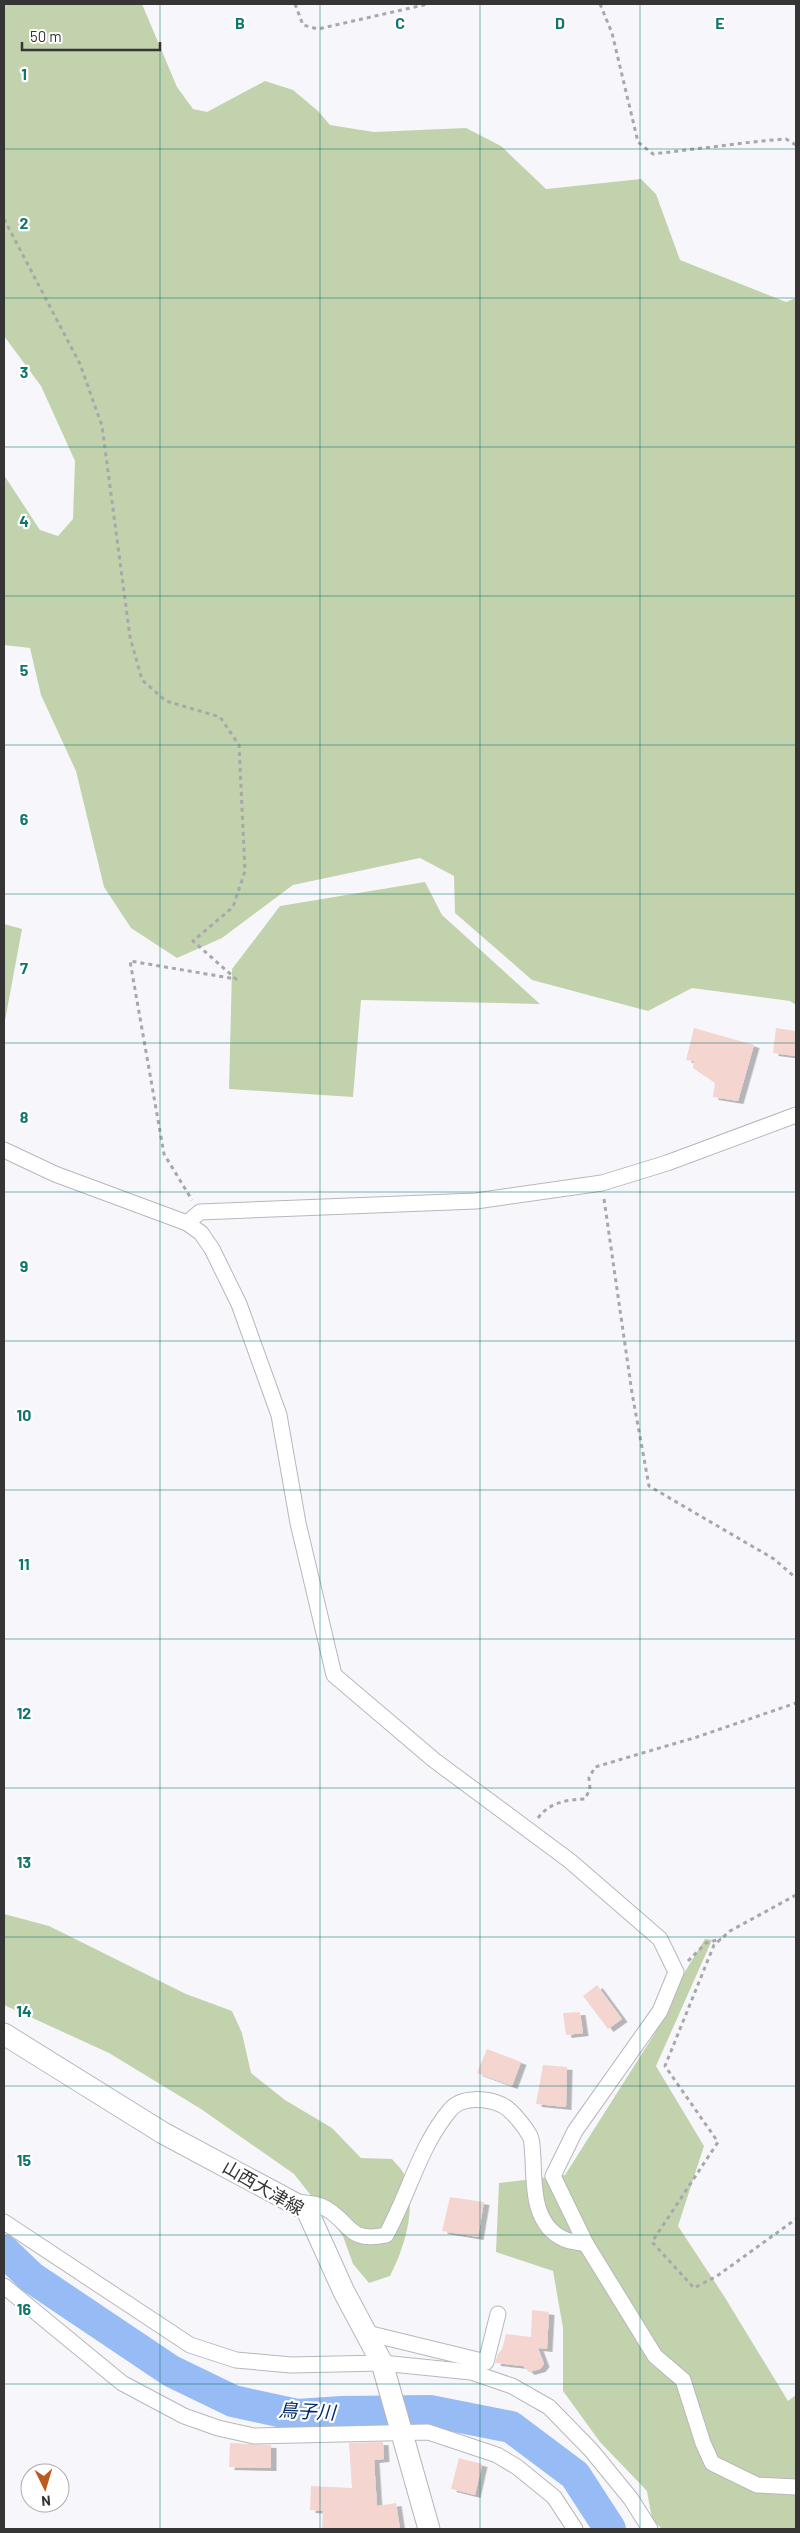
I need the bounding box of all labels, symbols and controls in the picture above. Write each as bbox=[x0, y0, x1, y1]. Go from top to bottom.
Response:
text: B bbox=[235, 13, 245, 32]
text: C bbox=[395, 13, 405, 32]
text: D bbox=[555, 13, 565, 32]
text: E bbox=[715, 13, 725, 32]
scale bar bbox=[22, 20, 160, 52]
text: 50 m bbox=[30, 27, 62, 45]
text: 1 bbox=[21, 64, 27, 83]
text: 2 bbox=[20, 213, 29, 232]
text: 3 bbox=[20, 362, 28, 381]
text: 4 bbox=[19, 511, 29, 530]
text: 5 bbox=[20, 660, 29, 679]
text: 6 bbox=[20, 809, 29, 828]
text: 7 bbox=[20, 958, 28, 977]
text: 8 bbox=[20, 1107, 29, 1126]
text: 9 bbox=[20, 1256, 28, 1275]
text: 10 bbox=[17, 1405, 31, 1424]
text: 11 bbox=[18, 1554, 30, 1573]
text: 12 bbox=[17, 1703, 31, 1722]
text: 13 bbox=[17, 1852, 31, 1871]
text: 14 bbox=[16, 2001, 32, 2020]
text: 15 bbox=[17, 2150, 32, 2169]
street label: 山西大津線 bbox=[219, 2155, 308, 2219]
text: 16 bbox=[17, 2299, 32, 2318]
water label: 鳥子川 bbox=[278, 2398, 338, 2424]
north arrow bbox=[20, 2463, 70, 2513]
text: N bbox=[41, 2493, 52, 2510]

